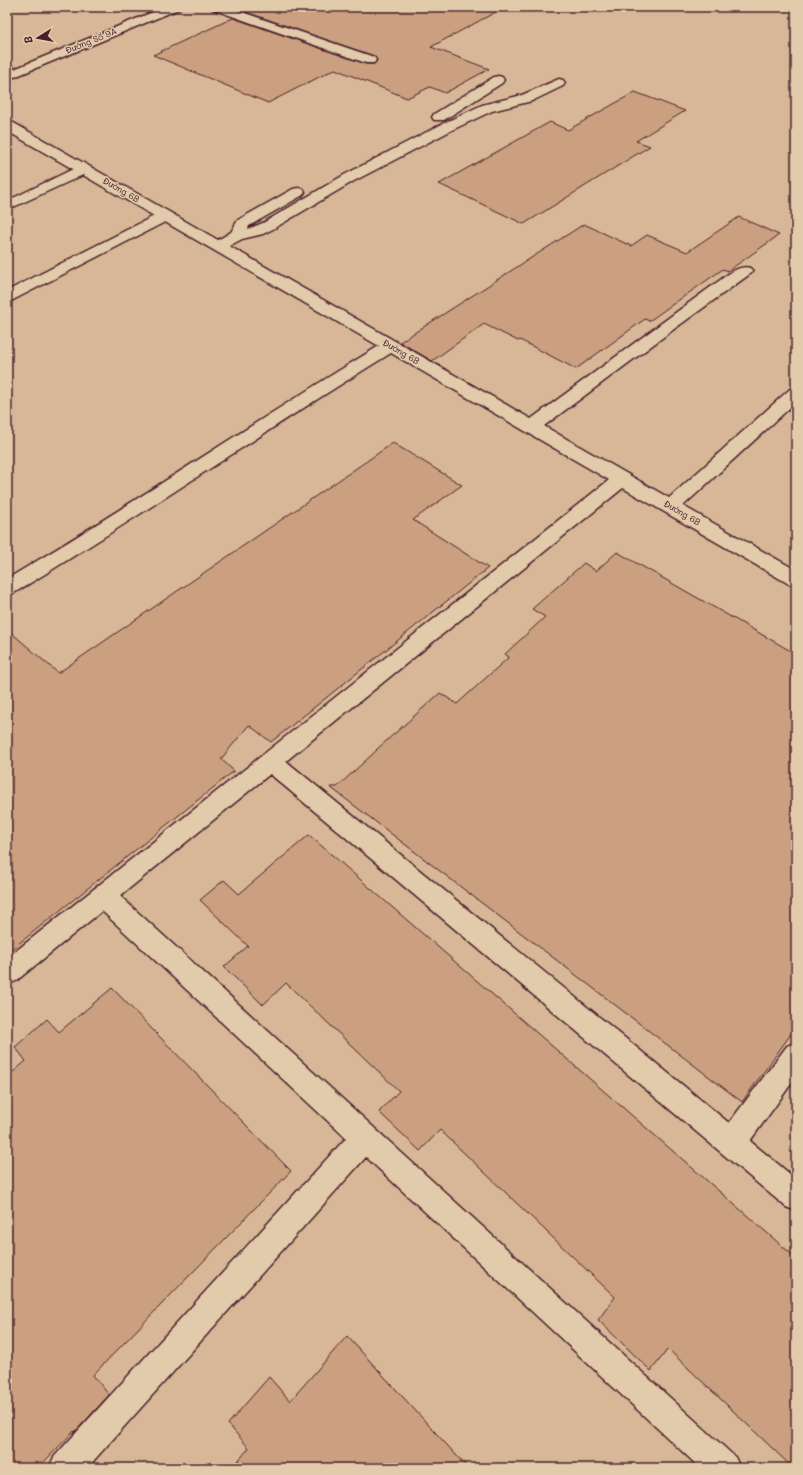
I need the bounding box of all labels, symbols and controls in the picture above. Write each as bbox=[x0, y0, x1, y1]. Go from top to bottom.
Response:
north arrow bbox=[18, 18, 58, 58]
street label: Đường Số 9A bbox=[63, 25, 118, 56]
text: B bbox=[20, 35, 36, 45]
street label: Đường 6B bbox=[101, 175, 142, 205]
street label: Đường 6B bbox=[381, 337, 422, 367]
street label: Đường 6B bbox=[662, 498, 703, 528]

